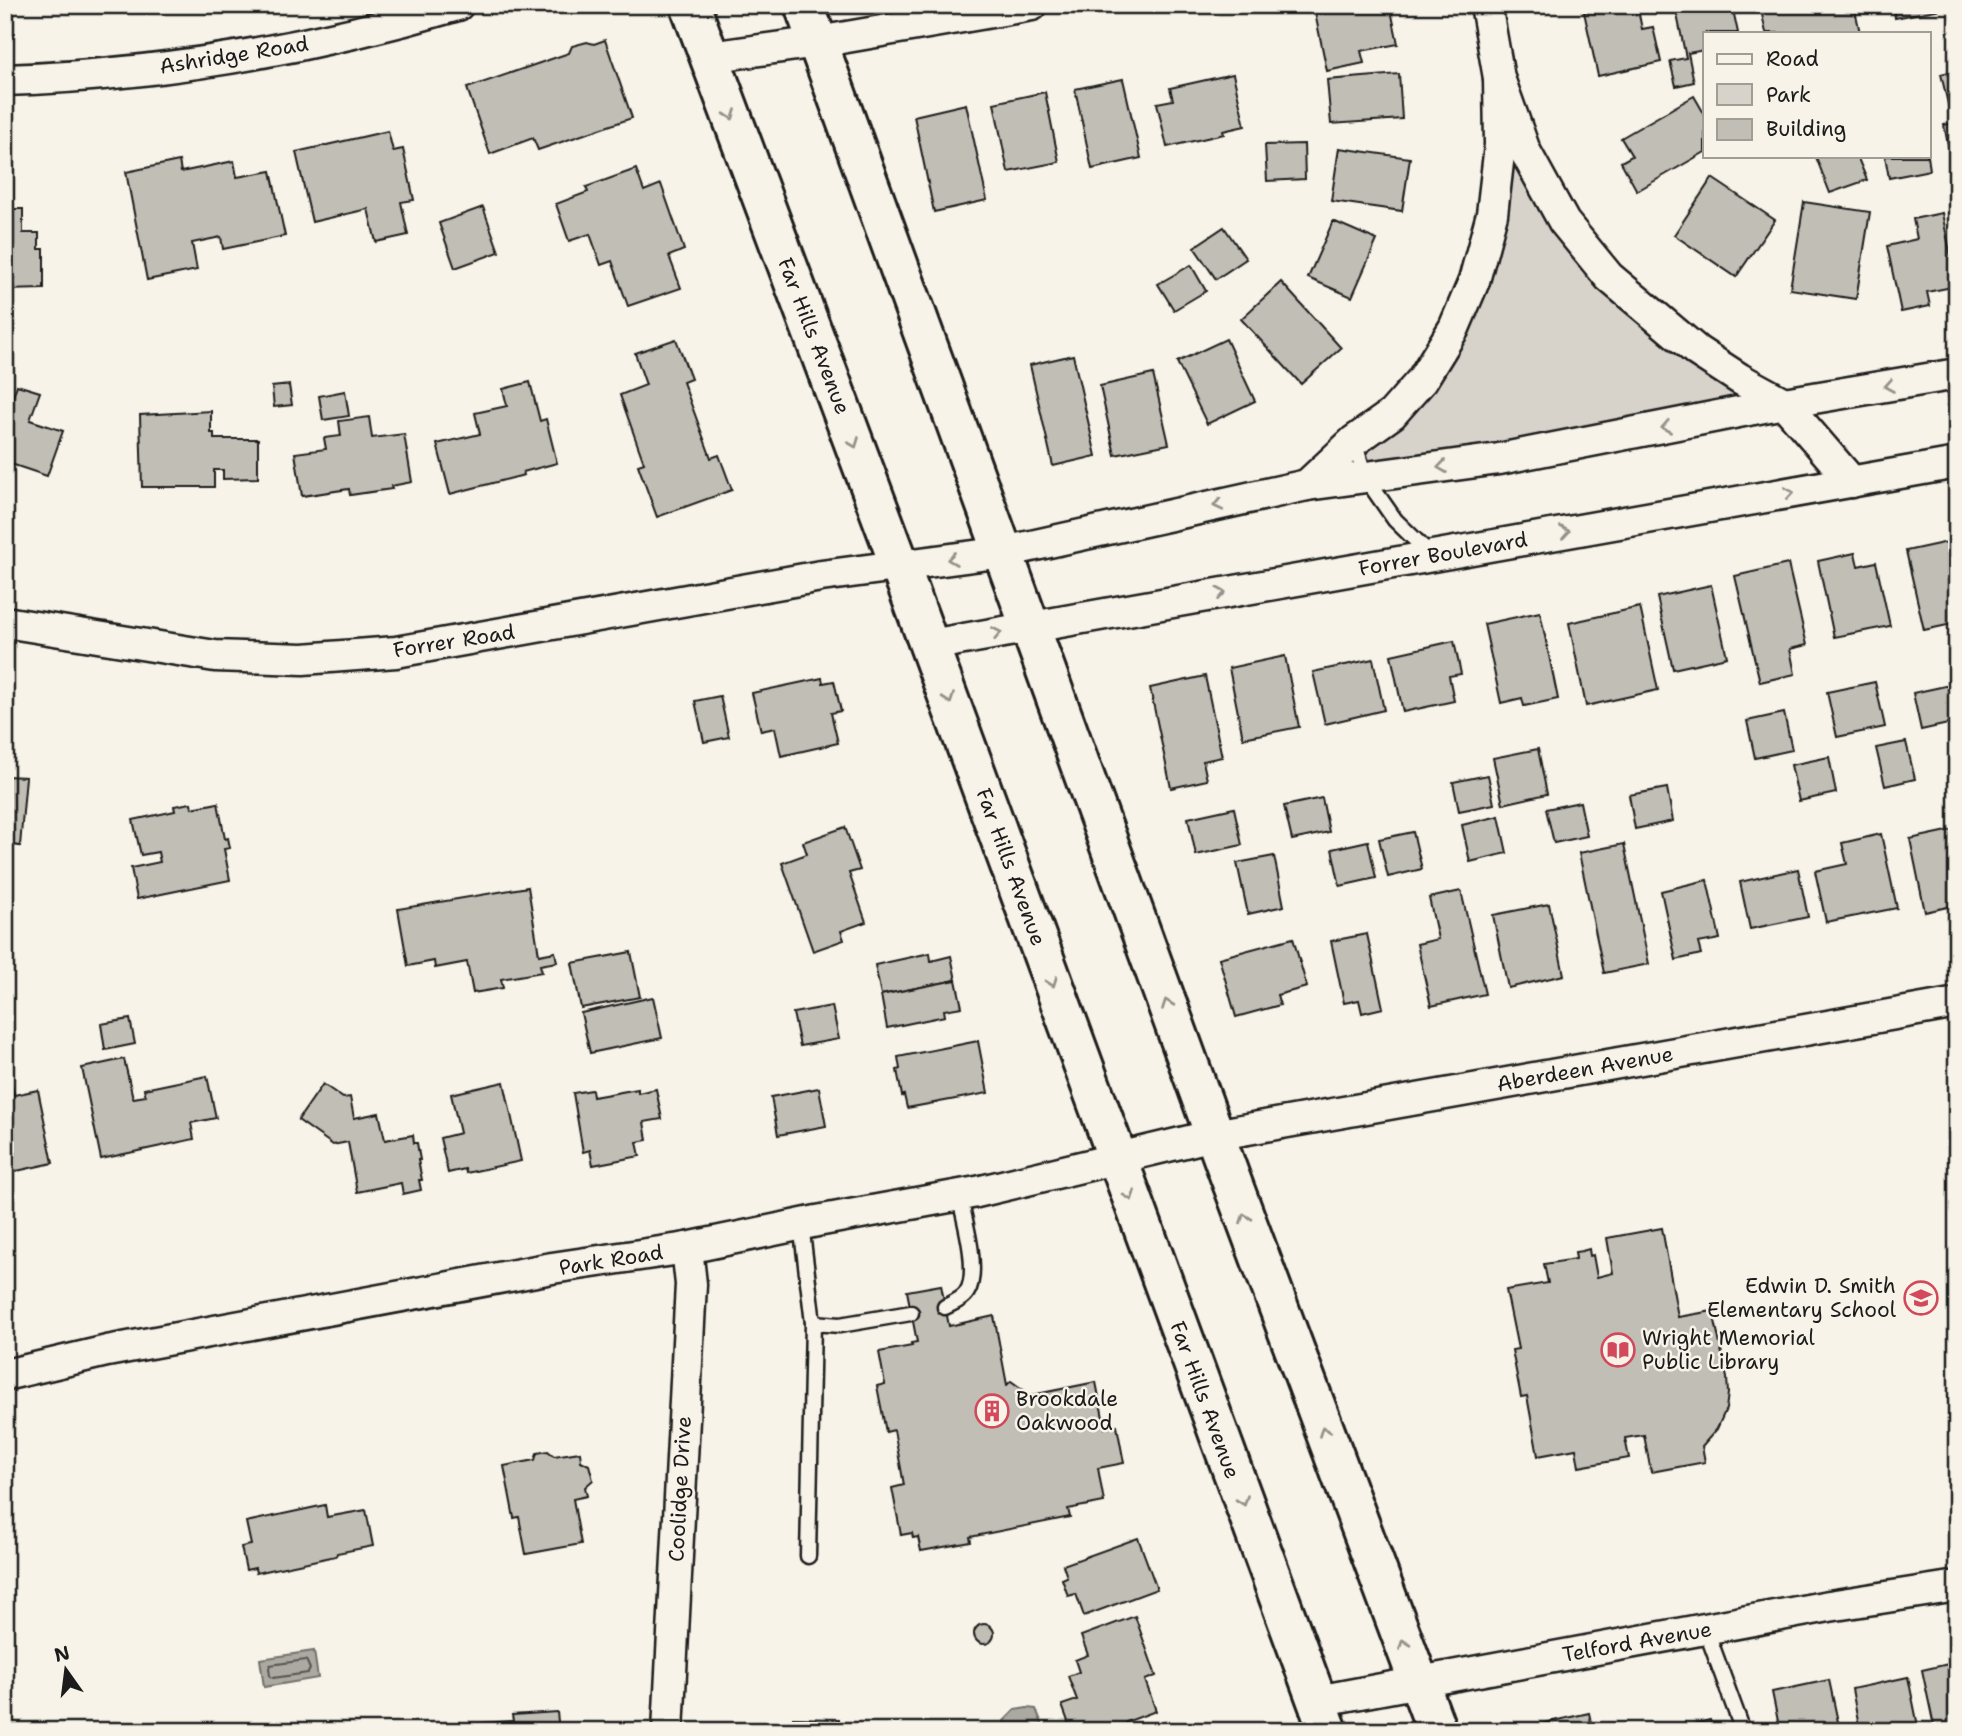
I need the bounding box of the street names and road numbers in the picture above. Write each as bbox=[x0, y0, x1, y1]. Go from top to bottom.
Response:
street label: Ashridge Road bbox=[158, 29, 310, 81]
street label: Far Hills Avenue bbox=[771, 254, 857, 418]
street label: Forrer Boulevard bbox=[1356, 525, 1530, 583]
street label: Forrer Road bbox=[391, 618, 517, 664]
street label: Far Hills Avenue bbox=[970, 784, 1052, 950]
street label: Aberdeen Avenue bbox=[1495, 1040, 1675, 1098]
street label: Park Road bbox=[557, 1238, 665, 1282]
street label: Far Hills Avenue bbox=[1164, 1317, 1246, 1483]
street label: Coolidge Drive bbox=[662, 1415, 698, 1563]
street label: Telford Avenue bbox=[1560, 1615, 1714, 1669]

